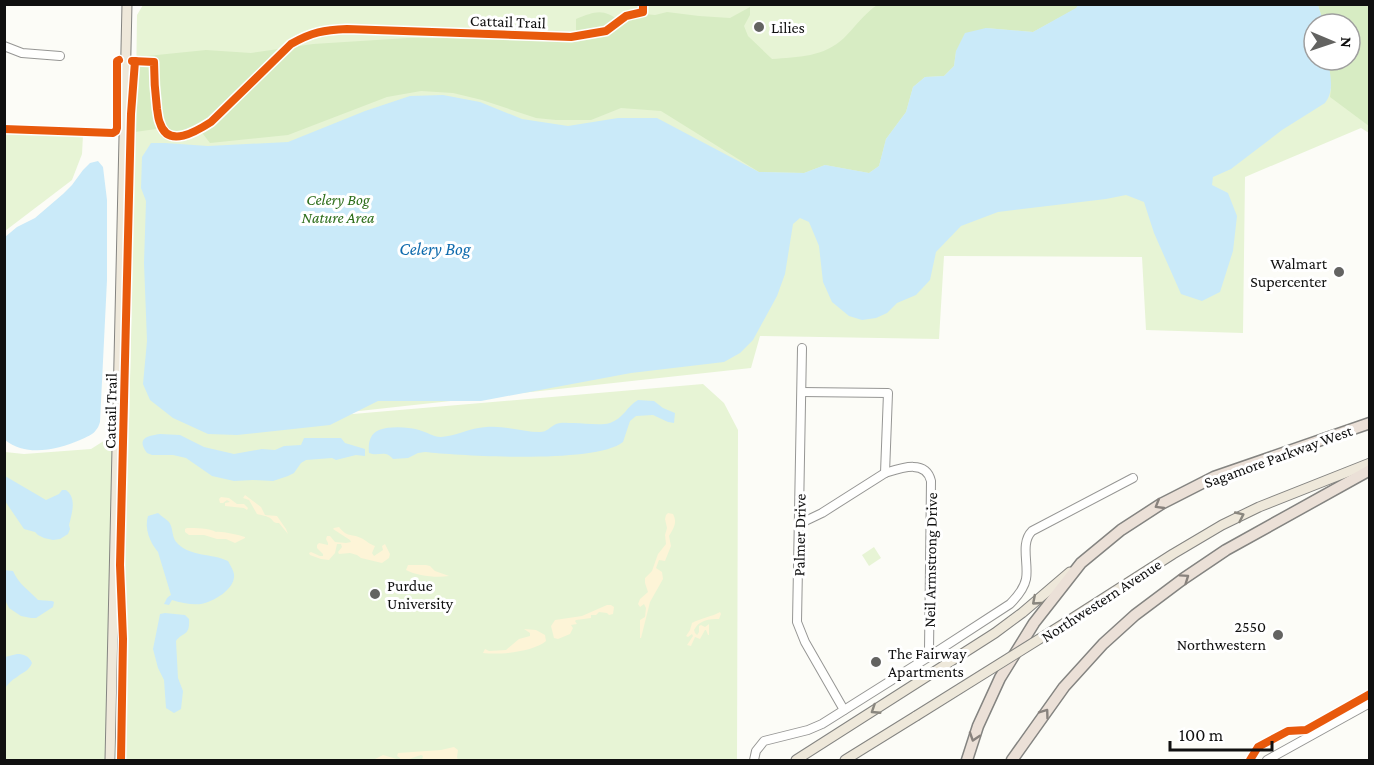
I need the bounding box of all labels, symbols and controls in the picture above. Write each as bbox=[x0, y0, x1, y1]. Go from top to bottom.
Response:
street label: Cattail Trail bbox=[470, 12, 546, 31]
north arrow bbox=[1302, 12, 1362, 72]
place label: Lilies bbox=[771, 19, 805, 36]
marker: Lilies bbox=[752, 20, 766, 34]
text: N bbox=[1338, 37, 1355, 48]
park label: Celery Bog Nature Area bbox=[302, 191, 375, 226]
water label: Celery Bog bbox=[399, 239, 472, 259]
place label: Walmart Supercenter bbox=[1250, 255, 1328, 291]
marker: Walmart Supercenter bbox=[1332, 265, 1346, 279]
street label: Cattail Trail bbox=[101, 373, 120, 449]
street label: Sagamore Parkway West bbox=[1202, 422, 1356, 492]
street label: Neil Armstrong Drive bbox=[921, 492, 941, 628]
street label: Palmer Drive bbox=[790, 493, 809, 577]
one-way arrow bbox=[1155, 498, 1165, 510]
one-way arrow bbox=[1234, 511, 1245, 523]
street label: Northwestern Avenue bbox=[1038, 555, 1164, 646]
one-way arrow bbox=[1178, 574, 1189, 585]
place label: Purdue University bbox=[387, 577, 454, 613]
marker: Purdue University bbox=[368, 587, 382, 601]
one-way arrow bbox=[1032, 594, 1043, 605]
place label: 2550 Northwestern bbox=[1177, 618, 1266, 653]
marker: 2550 Northwestern bbox=[1271, 628, 1285, 642]
place label: The Fairway Apartments bbox=[888, 645, 967, 681]
marker: The Fairway Apartments bbox=[869, 655, 883, 669]
one-way arrow bbox=[871, 703, 882, 714]
one-way arrow bbox=[1038, 708, 1049, 719]
scale bar bbox=[1170, 714, 1272, 752]
text: 100 m bbox=[1179, 725, 1224, 745]
one-way arrow bbox=[969, 731, 982, 742]

